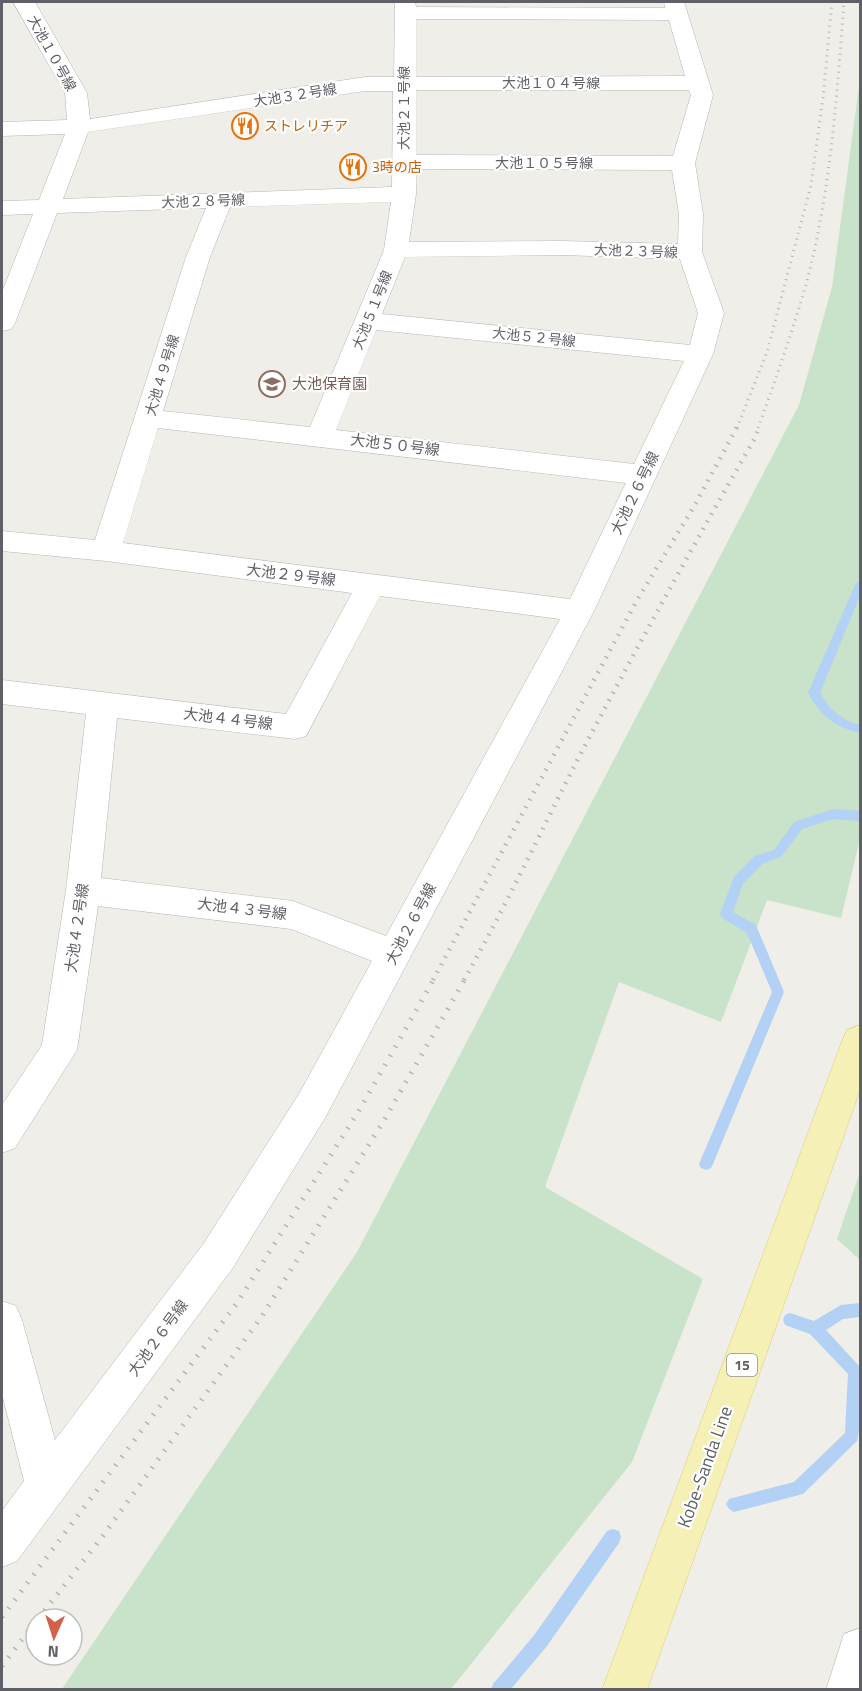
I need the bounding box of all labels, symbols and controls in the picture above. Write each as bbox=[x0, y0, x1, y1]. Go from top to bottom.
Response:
street label: 大池１０号線 bbox=[23, 11, 82, 95]
street label: 大池２１号線 bbox=[393, 66, 414, 150]
street label: 大池１０４号線 bbox=[502, 72, 600, 93]
street label: 大池３２号線 bbox=[252, 78, 338, 111]
restaurant icon: ストレリチア bbox=[230, 111, 260, 141]
place label: ストレリチア bbox=[264, 115, 348, 136]
restaurant icon: 3時の店 bbox=[338, 152, 368, 182]
street label: 大池１０５号線 bbox=[495, 152, 593, 173]
place label: 3時の店 bbox=[372, 156, 422, 177]
street label: 大池２８号線 bbox=[161, 189, 245, 212]
street label: 大池２３号線 bbox=[594, 239, 678, 262]
street label: 大池５１号線 bbox=[346, 267, 397, 353]
street label: 大池５２号線 bbox=[491, 322, 577, 351]
street label: 大池４９号線 bbox=[139, 332, 184, 418]
school or university icon: 大池保育園 bbox=[257, 369, 287, 399]
place label: 大池保育園 bbox=[292, 372, 367, 395]
street label: 大池５０号線 bbox=[349, 428, 441, 461]
street label: 大池２６号線 bbox=[604, 447, 665, 538]
street label: 大池２９号線 bbox=[245, 558, 337, 591]
street label: 大池４４号線 bbox=[182, 702, 274, 735]
street label: 大池２６号線 bbox=[379, 879, 442, 969]
street label: 大池４２号線 bbox=[59, 882, 94, 974]
street label: 大池４３号線 bbox=[196, 892, 288, 925]
street label: 大池２６号線 bbox=[122, 1295, 193, 1381]
road number: 15 bbox=[727, 1354, 757, 1376]
street label: Kobe-Sanda Line bbox=[670, 1402, 739, 1531]
north arrow bbox=[24, 1607, 84, 1667]
text: N bbox=[47, 1640, 59, 1664]

